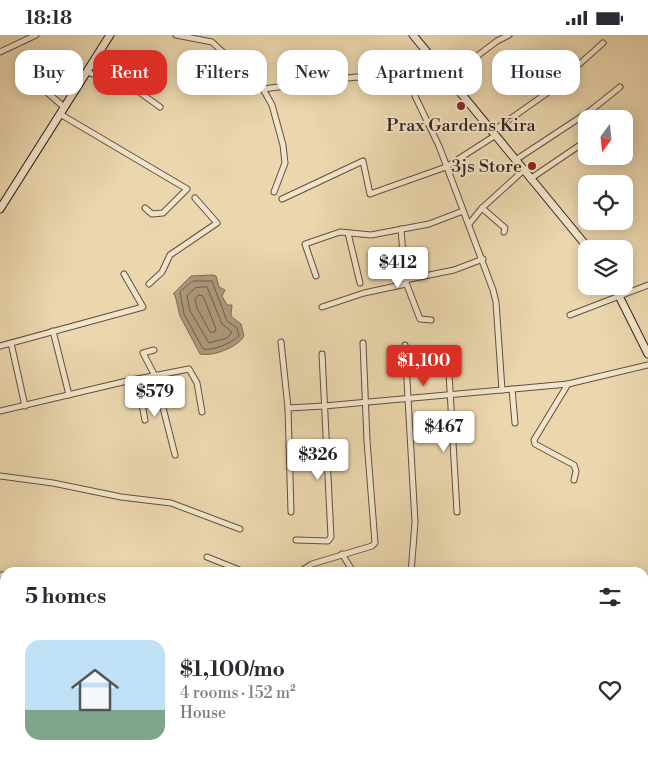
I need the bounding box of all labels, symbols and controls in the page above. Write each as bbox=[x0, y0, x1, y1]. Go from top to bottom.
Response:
text: 18:18 bbox=[25, 6, 72, 30]
chip: Buy bbox=[15, 50, 83, 95]
chip: Rent bbox=[93, 50, 167, 95]
chip: Filters bbox=[177, 50, 267, 95]
chip: New bbox=[277, 50, 348, 95]
chip: Apartment bbox=[358, 50, 482, 95]
chip: House bbox=[492, 50, 580, 95]
marker: Prax Gardens Kira bbox=[455, 100, 467, 112]
north arrow bbox=[578, 110, 632, 165]
map controls bbox=[578, 110, 633, 295]
place label: Prax Gardens Kira bbox=[386, 114, 537, 137]
place label: 3js Store bbox=[451, 155, 522, 178]
marker: 3js Store bbox=[526, 160, 538, 172]
button: locate bbox=[578, 175, 633, 230]
button: layers bbox=[578, 240, 633, 295]
pin: $412 bbox=[368, 247, 428, 289]
text: $412 bbox=[379, 253, 417, 273]
pin: $1,100 bbox=[383, 345, 465, 387]
text: $1,100 bbox=[398, 351, 450, 371]
pin: $579 bbox=[125, 375, 185, 418]
text: $579 bbox=[136, 382, 174, 402]
pin: $467 bbox=[414, 411, 474, 453]
text: $467 bbox=[425, 417, 463, 437]
pin: $326 bbox=[288, 439, 348, 481]
text: $326 bbox=[298, 445, 338, 465]
icon: filters bbox=[596, 583, 624, 611]
text: 5 homes bbox=[25, 584, 106, 610]
text: $1,100/mo bbox=[180, 657, 285, 683]
icon: home bbox=[65, 660, 125, 720]
icon: heart bbox=[596, 676, 624, 704]
text: 4 rooms · 152 m² bbox=[180, 683, 296, 703]
text: House bbox=[180, 703, 226, 723]

